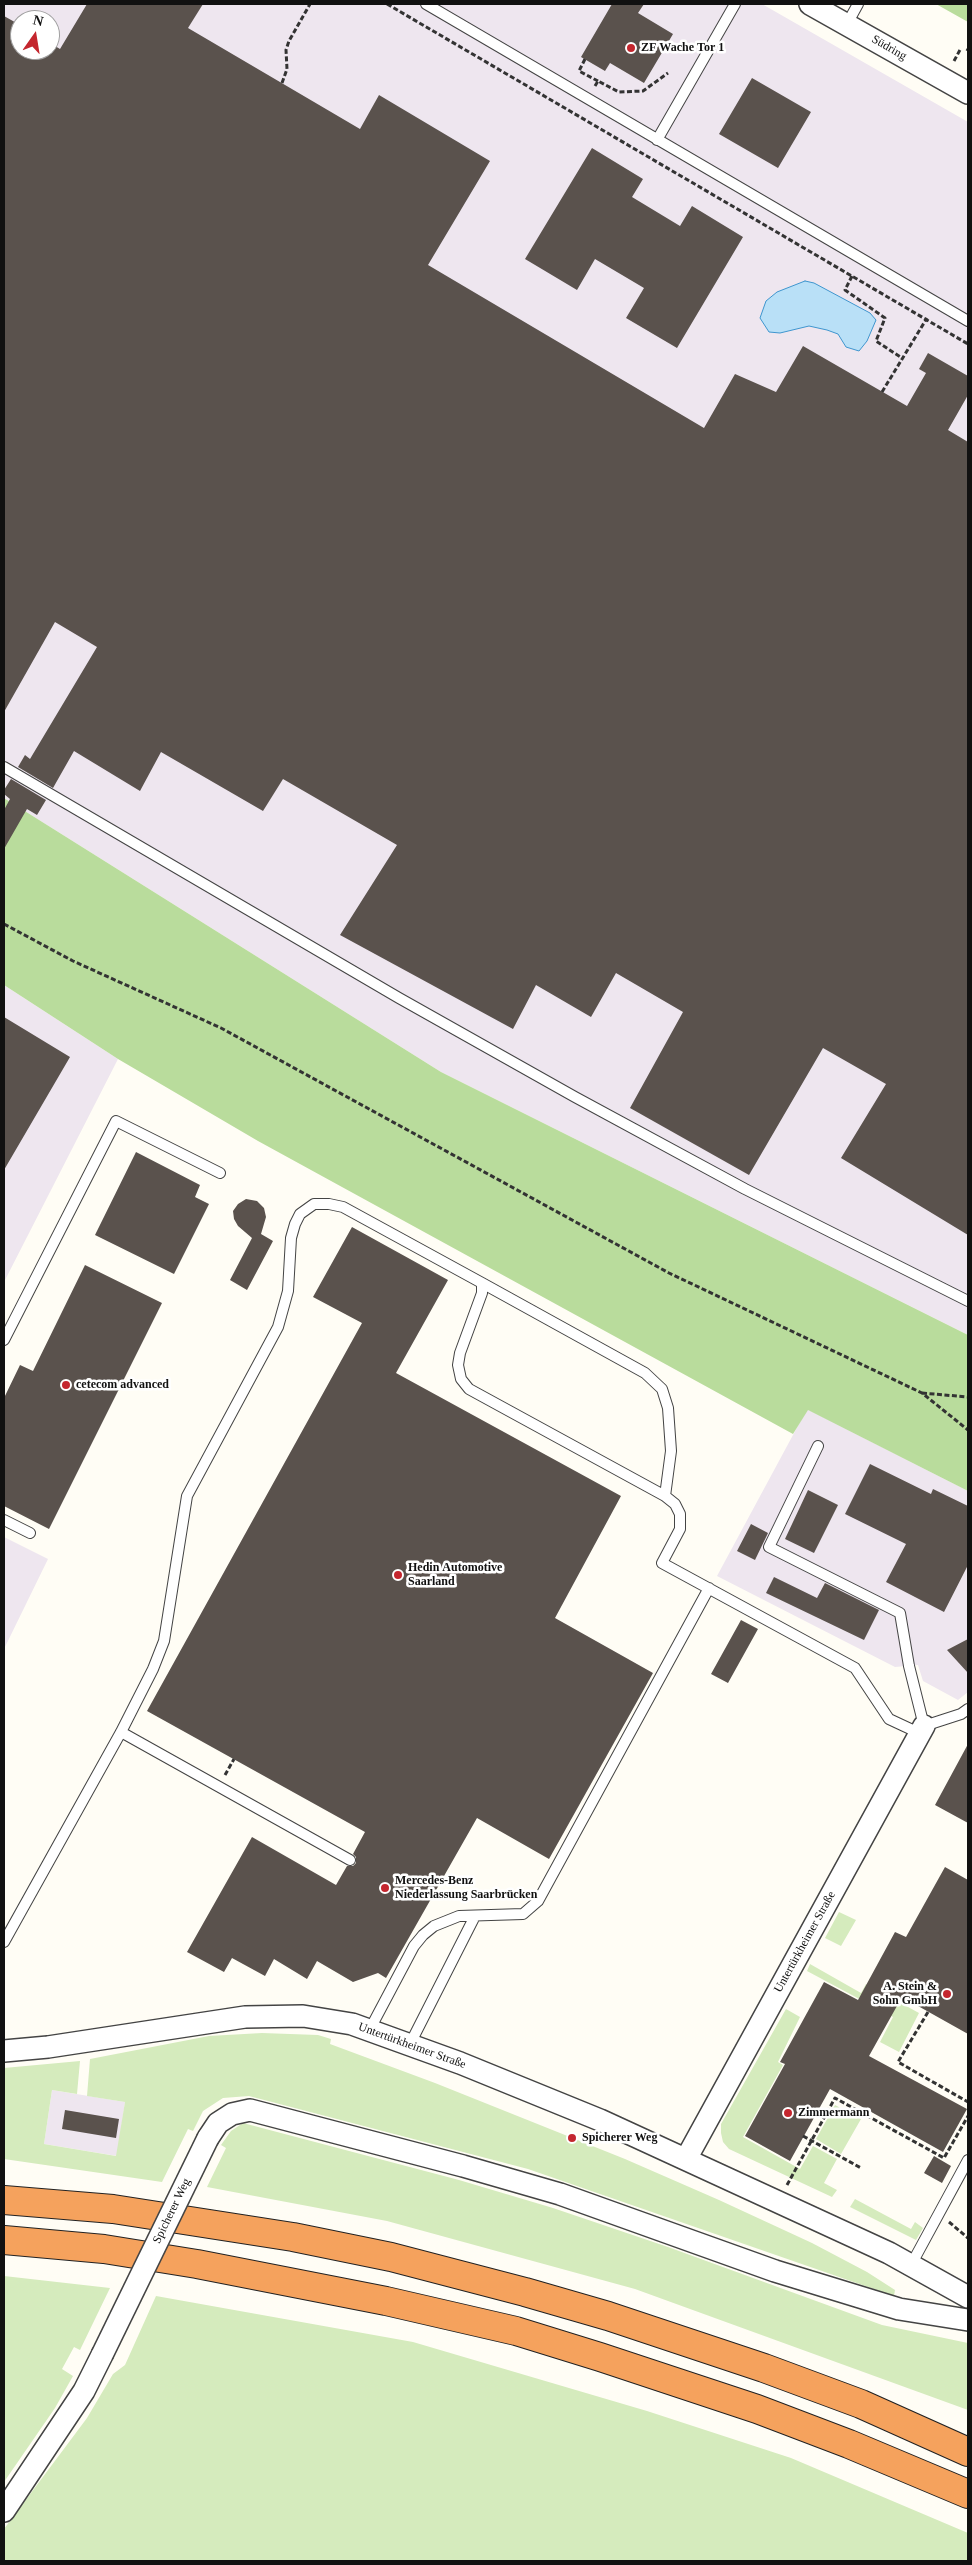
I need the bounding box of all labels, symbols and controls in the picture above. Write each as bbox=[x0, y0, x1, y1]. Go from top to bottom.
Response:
north arrow bbox=[10, 10, 60, 60]
text: N bbox=[32, 12, 45, 29]
street label: Südring bbox=[869, 32, 909, 64]
place label: ZF Wache Tor 1 bbox=[641, 41, 724, 55]
marker: ZF Wache Tor 1 bbox=[625, 42, 637, 54]
place label: cetecom advanced bbox=[76, 1378, 169, 1392]
marker: cetecom advanced bbox=[60, 1379, 72, 1391]
place label: Hedin Automotive Saarland bbox=[408, 1561, 502, 1589]
marker: Hedin Automotive Saarland bbox=[392, 1569, 404, 1581]
place label: Mercedes-Benz Niederlassung Saarbrücken bbox=[395, 1874, 537, 1902]
marker: Mercedes-Benz Niederlassung Saarbrücken bbox=[379, 1882, 391, 1894]
street label: Untertürkheimer Straße bbox=[771, 1889, 839, 1995]
place label: A. Stein & Sohn GmbH bbox=[873, 1980, 937, 2008]
marker: A. Stein & Sohn GmbH bbox=[941, 1988, 953, 2000]
street label: Untertürkheimer Straße bbox=[356, 2020, 468, 2072]
place label: Zimmermann bbox=[798, 2106, 869, 2120]
marker: Zimmermann bbox=[782, 2107, 794, 2119]
place label: Spicherer Weg bbox=[582, 2131, 657, 2145]
marker: Spicherer Weg bbox=[566, 2132, 578, 2144]
street label: Spicherer Weg bbox=[150, 2176, 194, 2246]

